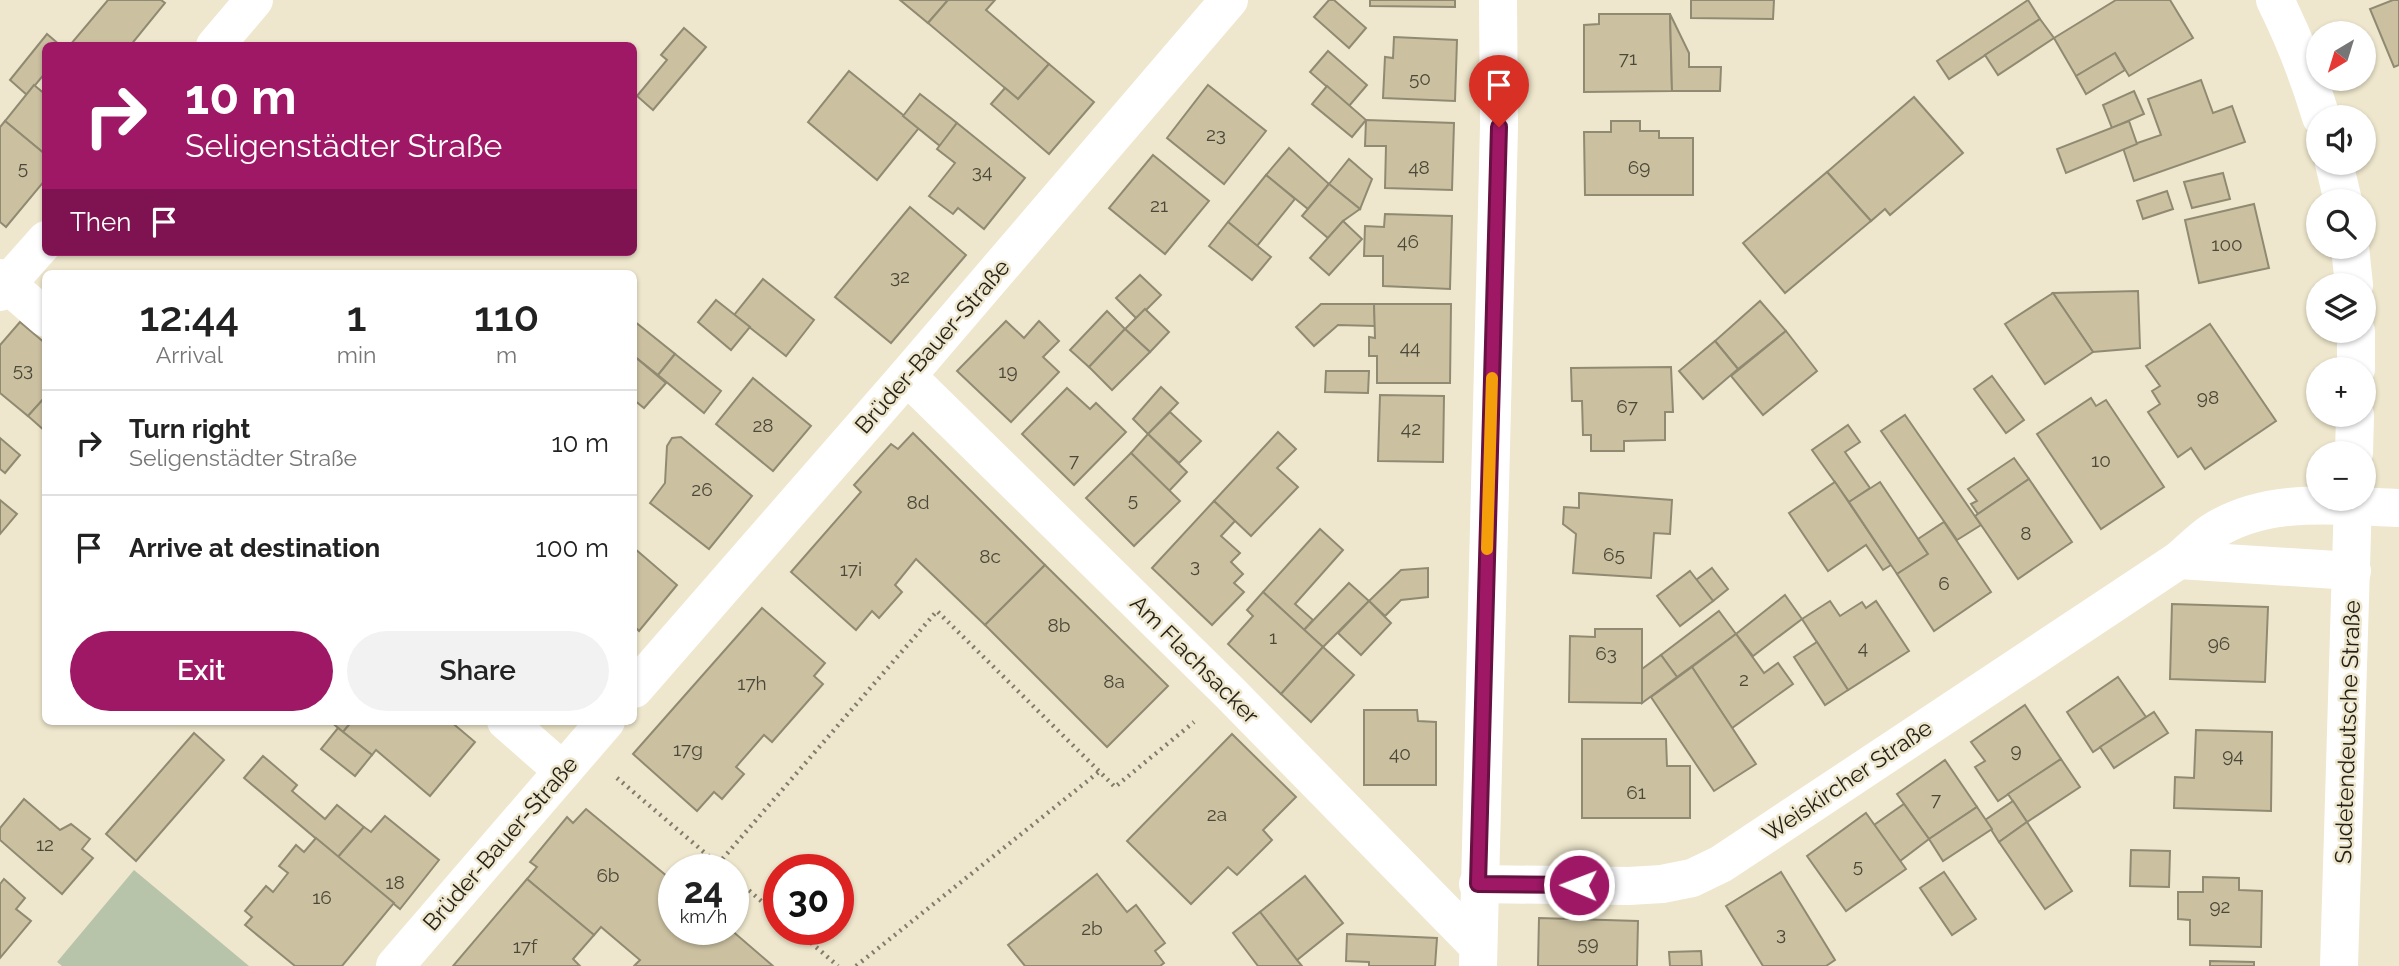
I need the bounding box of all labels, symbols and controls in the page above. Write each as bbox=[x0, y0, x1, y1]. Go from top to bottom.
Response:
north arrow bbox=[2306, 21, 2376, 91]
map controls bbox=[2306, 21, 2376, 511]
house number: 71 bbox=[1619, 47, 1637, 69]
pin bbox=[1469, 55, 1529, 127]
icon: arrive bbox=[1480, 66, 1518, 104]
house number: 50 bbox=[1409, 67, 1431, 89]
text: 10 m bbox=[185, 68, 297, 125]
icon: right bbox=[70, 70, 161, 161]
button: sound bbox=[2306, 105, 2376, 175]
house number: 23 bbox=[1206, 123, 1226, 145]
text: Seligenstädter Straße bbox=[185, 127, 502, 164]
house number: 5 bbox=[18, 156, 28, 178]
house number: 48 bbox=[1408, 156, 1430, 178]
house number: 69 bbox=[1628, 156, 1650, 178]
house number: 34 bbox=[972, 160, 992, 182]
button: search bbox=[2306, 189, 2376, 259]
house number: 21 bbox=[1150, 194, 1168, 216]
icon: arrive bbox=[145, 203, 183, 241]
text: Then bbox=[70, 207, 131, 237]
house number: 46 bbox=[1397, 230, 1419, 252]
house number: 100 bbox=[2211, 233, 2243, 255]
street label: Brüder-Bauer-Straße bbox=[849, 253, 1015, 439]
house number: 32 bbox=[890, 265, 910, 287]
button: layers bbox=[2306, 273, 2376, 343]
text: 12:44 bbox=[140, 292, 239, 341]
text: 1 bbox=[347, 292, 366, 341]
text: 110 bbox=[474, 292, 539, 341]
house number: 44 bbox=[1400, 336, 1420, 358]
text: Arrival bbox=[156, 341, 223, 368]
text: min bbox=[337, 341, 376, 368]
text: m bbox=[496, 341, 517, 368]
button: + bbox=[2306, 357, 2376, 427]
house number: 53 bbox=[13, 358, 33, 380]
house number: 19 bbox=[998, 360, 1018, 382]
house number: 98 bbox=[2197, 386, 2219, 408]
house number: 67 bbox=[1616, 395, 1638, 417]
text: Turn right bbox=[129, 414, 250, 444]
house number: 28 bbox=[752, 414, 774, 436]
house number: 42 bbox=[1401, 417, 1421, 439]
icon: right bbox=[70, 424, 108, 462]
text: 10 m bbox=[551, 428, 609, 458]
button: − bbox=[2306, 441, 2376, 511]
text: Seligenstädter Straße bbox=[129, 444, 357, 471]
house number: 7 bbox=[1069, 449, 1079, 471]
house number: 10 bbox=[2091, 449, 2111, 471]
house number: 26 bbox=[691, 478, 713, 500]
house number: 5 bbox=[1128, 488, 1138, 510]
house number: 8d bbox=[906, 491, 930, 513]
house number: 8 bbox=[2020, 522, 2032, 544]
icon: arrive bbox=[70, 529, 108, 567]
text: Arrive at destination bbox=[129, 533, 380, 563]
text: 100 m bbox=[536, 533, 609, 563]
house number: 65 bbox=[1603, 543, 1625, 565]
house number: 8c bbox=[979, 545, 1001, 567]
house number: 3 bbox=[1190, 554, 1200, 576]
house number: 17i bbox=[840, 558, 862, 580]
house number: 6 bbox=[1938, 572, 1950, 594]
street label: Am Flachsacker bbox=[1125, 589, 1265, 729]
street label: Sudetendeutsche Straße bbox=[2329, 600, 2365, 864]
house number: 8b bbox=[1048, 614, 1071, 636]
house number: 1 bbox=[1269, 626, 1277, 648]
button: Exit bbox=[70, 631, 333, 711]
button: Share bbox=[347, 631, 609, 711]
house number: 96 bbox=[2208, 632, 2230, 654]
house number: 4 bbox=[1858, 636, 1868, 658]
house number: 63 bbox=[1595, 642, 1617, 664]
house number: 2 bbox=[1739, 668, 1749, 690]
house number: 8a bbox=[1103, 670, 1125, 692]
house number: 17h bbox=[737, 672, 767, 694]
street label: Weiskircher Straße bbox=[1757, 713, 1937, 847]
house number: 17g bbox=[673, 738, 703, 760]
house number: 9 bbox=[2010, 739, 2022, 761]
house number: 40 bbox=[1389, 742, 1411, 764]
house number: 94 bbox=[2222, 744, 2244, 766]
street label: Brüder-Bauer-Straße bbox=[417, 750, 583, 936]
house number: 61 bbox=[1626, 781, 1646, 803]
house number: 7 bbox=[1931, 788, 1941, 810]
house number: 2a bbox=[1207, 803, 1227, 825]
house number: 12 bbox=[36, 833, 54, 855]
position arrow bbox=[1542, 848, 1616, 922]
speed limit sign: 30 bbox=[763, 854, 854, 945]
house number: 5 bbox=[1853, 854, 1863, 876]
house number: 6b bbox=[596, 864, 620, 886]
text: 24 bbox=[684, 870, 723, 911]
house number: 18 bbox=[385, 871, 405, 893]
house number: 16 bbox=[312, 886, 332, 908]
house number: 92 bbox=[2209, 895, 2231, 917]
text: km/h bbox=[680, 906, 727, 927]
house number: 2b bbox=[1081, 917, 1103, 939]
house number: 3 bbox=[1776, 922, 1786, 944]
house number: 59 bbox=[1577, 932, 1599, 954]
house number: 17f bbox=[513, 935, 538, 957]

